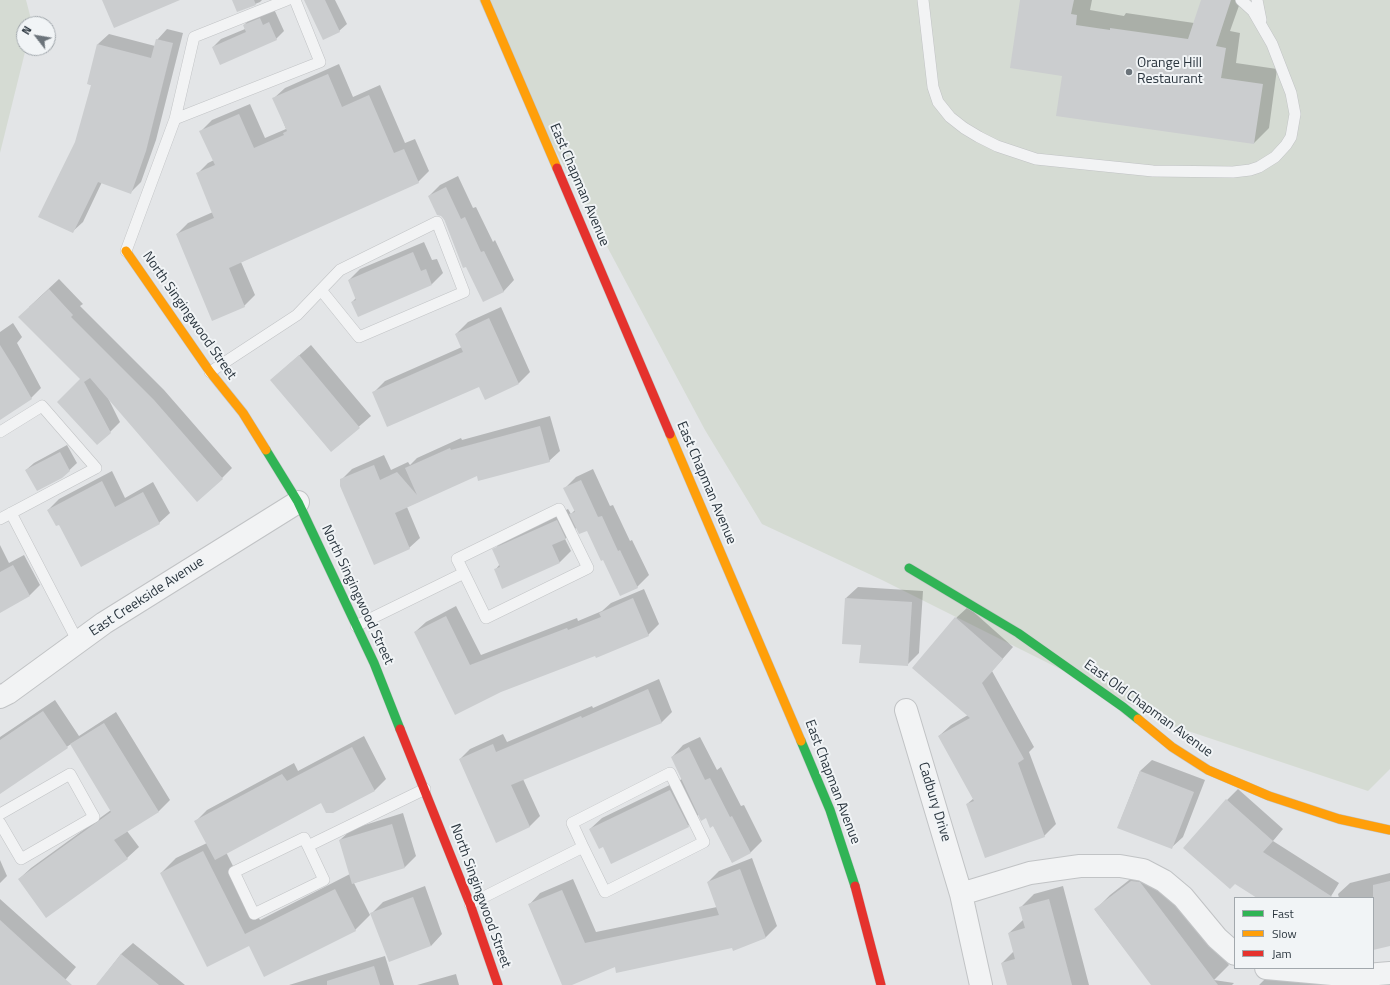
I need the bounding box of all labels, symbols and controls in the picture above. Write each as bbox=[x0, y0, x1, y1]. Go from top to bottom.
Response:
north arrow bbox=[16, 16, 56, 56]
text: N bbox=[18, 23, 35, 38]
place label: Orange Hill Restaurant bbox=[1137, 56, 1203, 88]
marker: Orange Hill Restaurant bbox=[1124, 67, 1134, 77]
street label: East Chapman Avenue bbox=[546, 121, 612, 249]
street label: North Singingwood Street bbox=[138, 249, 240, 383]
street label: East Chapman Avenue bbox=[673, 419, 739, 547]
street label: North Singingwood Street bbox=[317, 522, 397, 668]
street label: East Creekside Avenue bbox=[87, 554, 207, 640]
street label: East Old Chapman Avenue bbox=[1080, 657, 1216, 761]
street label: East Chapman Avenue bbox=[801, 717, 863, 847]
street label: Cadbury Drive bbox=[914, 760, 954, 844]
street label: North Singingwood Street bbox=[446, 822, 514, 970]
legend bbox=[1234, 897, 1374, 969]
text: Fast bbox=[1272, 904, 1294, 923]
text: Slow bbox=[1272, 924, 1297, 943]
text: Jam bbox=[1272, 944, 1292, 963]

